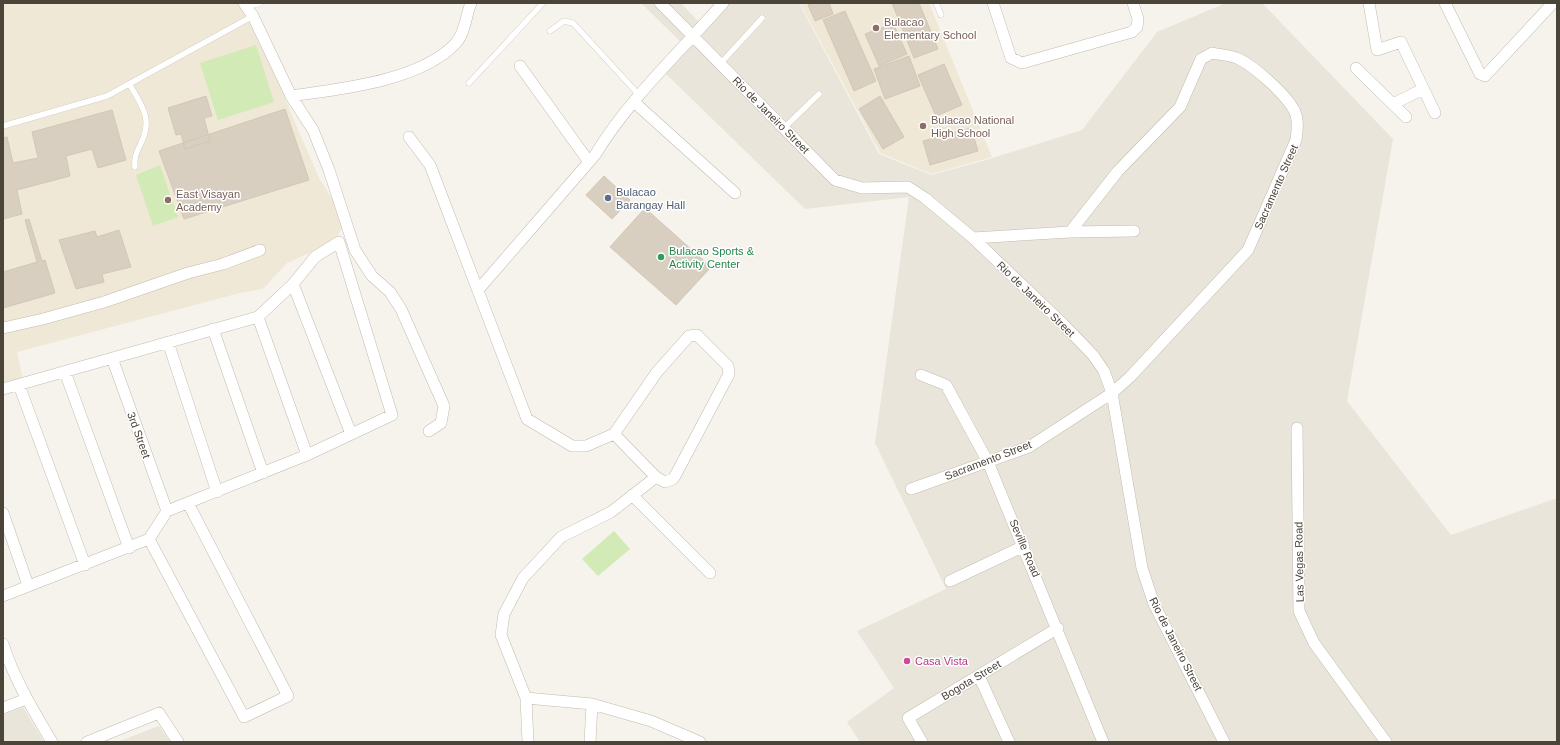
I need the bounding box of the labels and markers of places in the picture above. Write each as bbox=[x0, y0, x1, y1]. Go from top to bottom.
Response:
place label: Bulacao Elementary School bbox=[884, 16, 976, 41]
marker: Bulacao Elementary School bbox=[871, 23, 881, 33]
place label: Bulacao National High School bbox=[931, 114, 1014, 139]
marker: Bulacao National High School bbox=[918, 121, 928, 131]
place label: Bulacao Barangay Hall bbox=[616, 186, 685, 211]
place label: East Visayan Academy bbox=[176, 188, 240, 213]
marker: Bulacao Barangay Hall bbox=[603, 193, 613, 203]
marker: East Visayan Academy bbox=[163, 195, 173, 205]
place label: Bulacao Sports & Activity Center bbox=[669, 245, 755, 270]
marker: Bulacao Sports & Activity Center bbox=[656, 252, 666, 262]
place label: Casa Vista bbox=[915, 655, 969, 667]
marker: Casa Vista bbox=[902, 656, 912, 666]

